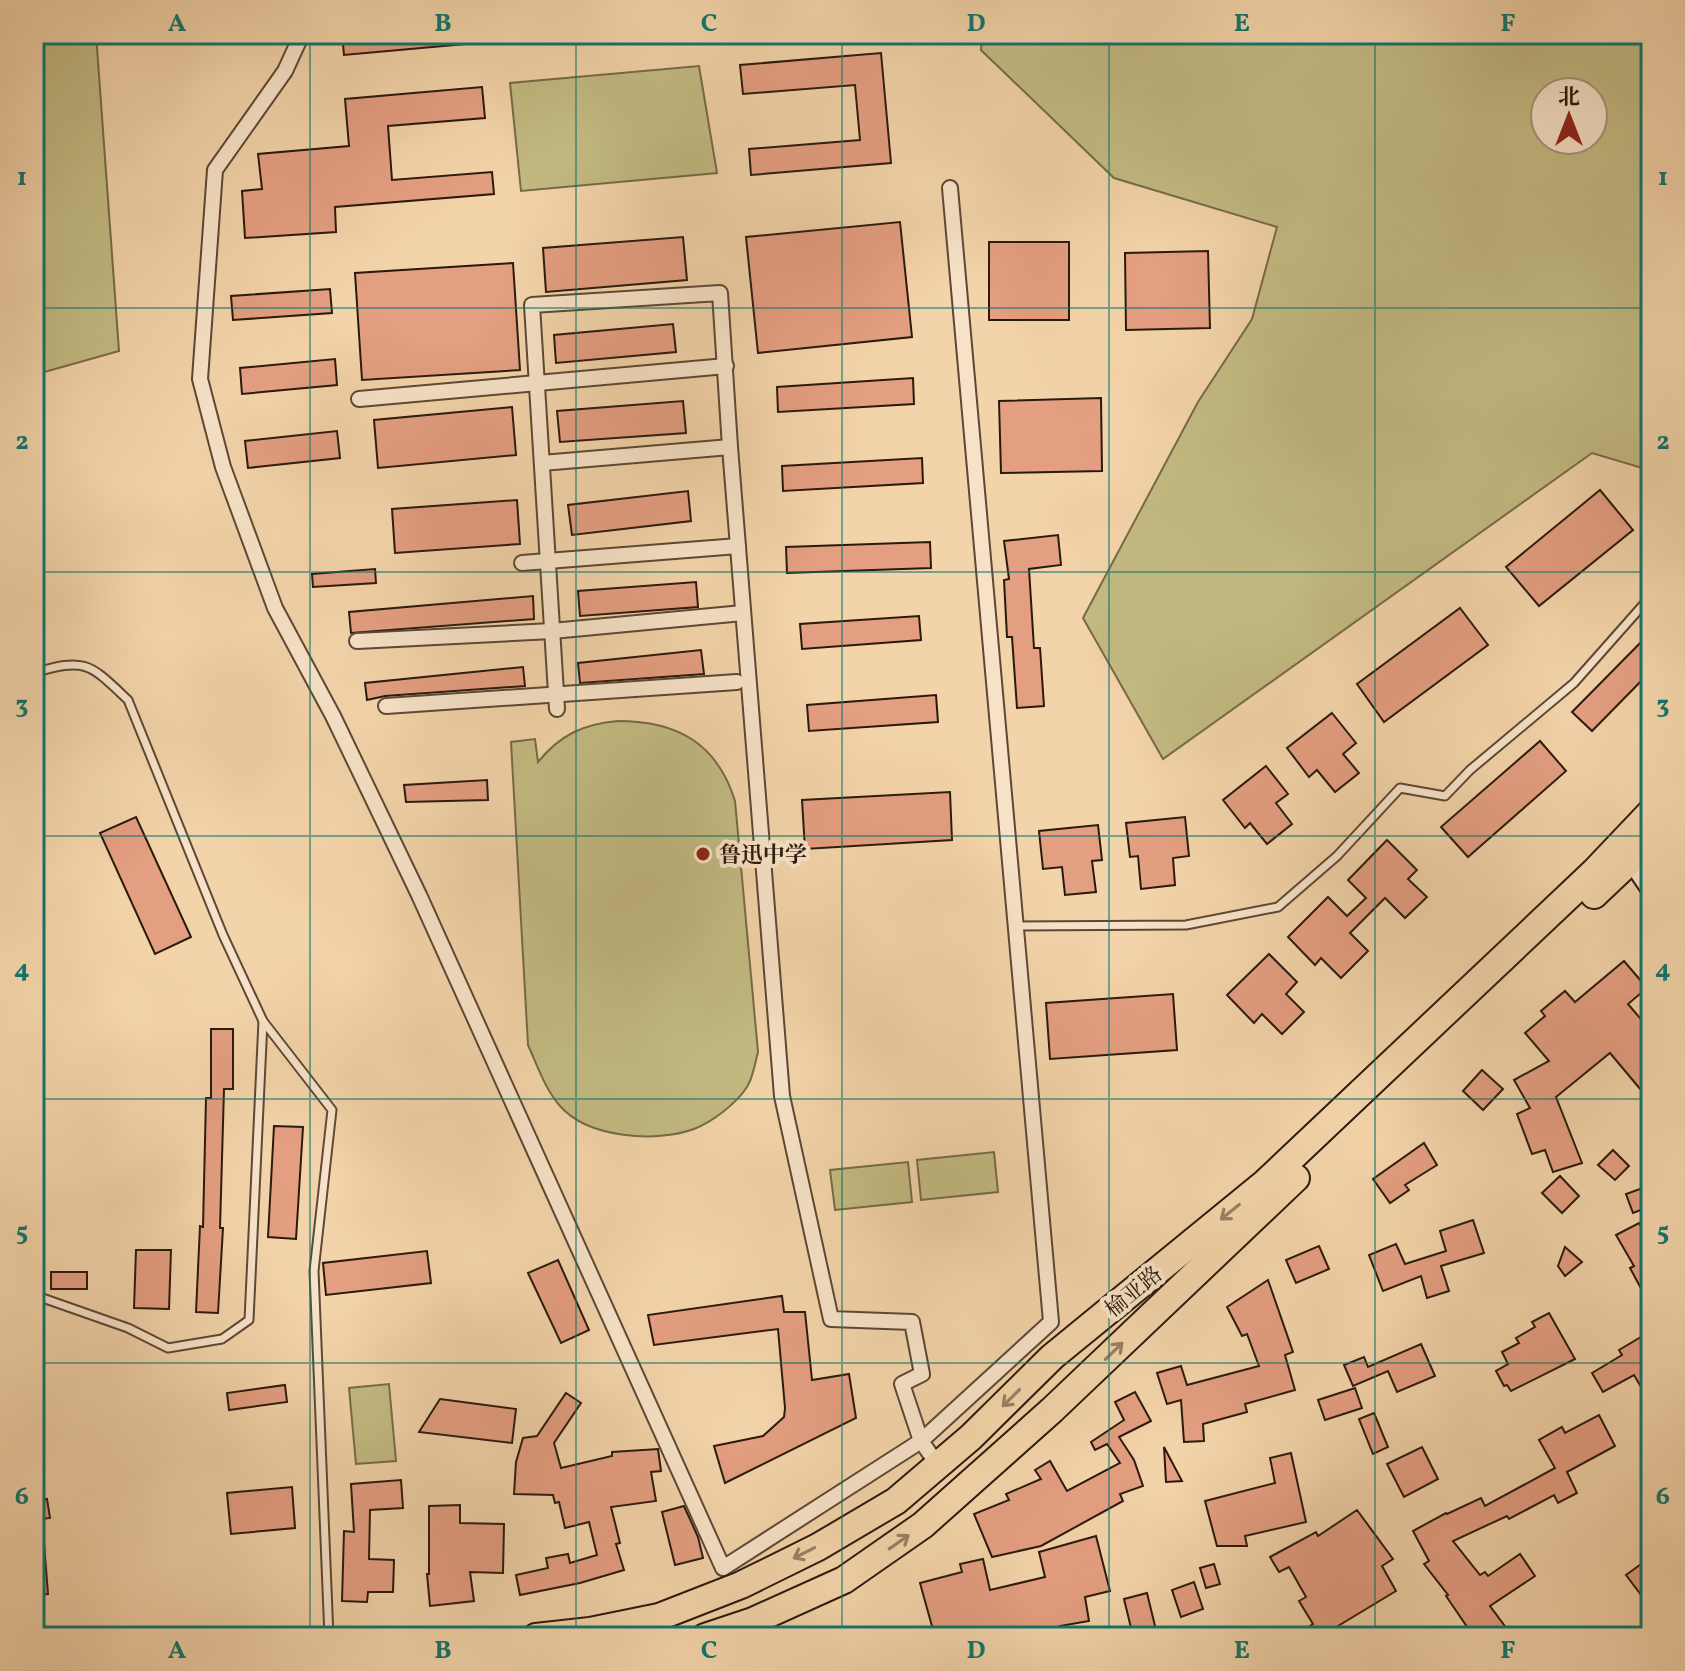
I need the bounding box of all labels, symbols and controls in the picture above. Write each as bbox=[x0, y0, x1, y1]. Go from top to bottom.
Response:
text: A bbox=[168, 6, 187, 42]
text: B bbox=[434, 6, 452, 42]
text: C bbox=[701, 6, 717, 42]
text: D bbox=[966, 6, 986, 42]
text: E bbox=[1234, 6, 1250, 42]
text: F bbox=[1500, 6, 1516, 42]
north arrow bbox=[1529, 76, 1609, 156]
text: 北 bbox=[1558, 83, 1580, 114]
text: 1 bbox=[17, 160, 27, 196]
text: 1 bbox=[1658, 160, 1668, 196]
text: 2 bbox=[15, 424, 29, 460]
text: 2 bbox=[1656, 424, 1670, 460]
text: 3 bbox=[15, 688, 29, 724]
text: 3 bbox=[1656, 688, 1670, 724]
place label: 鲁迅中学 bbox=[719, 841, 807, 872]
marker: 鲁迅中学 bbox=[694, 845, 712, 863]
text: 4 bbox=[14, 952, 30, 988]
text: 4 bbox=[1655, 952, 1671, 988]
one-way arrow bbox=[1220, 1203, 1241, 1220]
text: 5 bbox=[16, 1215, 28, 1251]
text: 5 bbox=[1657, 1215, 1669, 1251]
street label: 榆亚路 bbox=[1099, 1260, 1170, 1326]
one-way arrow bbox=[1104, 1342, 1124, 1360]
one-way arrow bbox=[1002, 1388, 1021, 1407]
text: 6 bbox=[15, 1479, 29, 1515]
text: 6 bbox=[1656, 1479, 1670, 1515]
one-way arrow bbox=[888, 1534, 910, 1550]
one-way arrow bbox=[793, 1546, 817, 1562]
text: A bbox=[168, 1633, 187, 1669]
text: B bbox=[434, 1633, 452, 1669]
text: C bbox=[701, 1633, 717, 1669]
text: D bbox=[966, 1633, 986, 1669]
text: E bbox=[1234, 1633, 1250, 1669]
text: F bbox=[1500, 1633, 1516, 1669]

